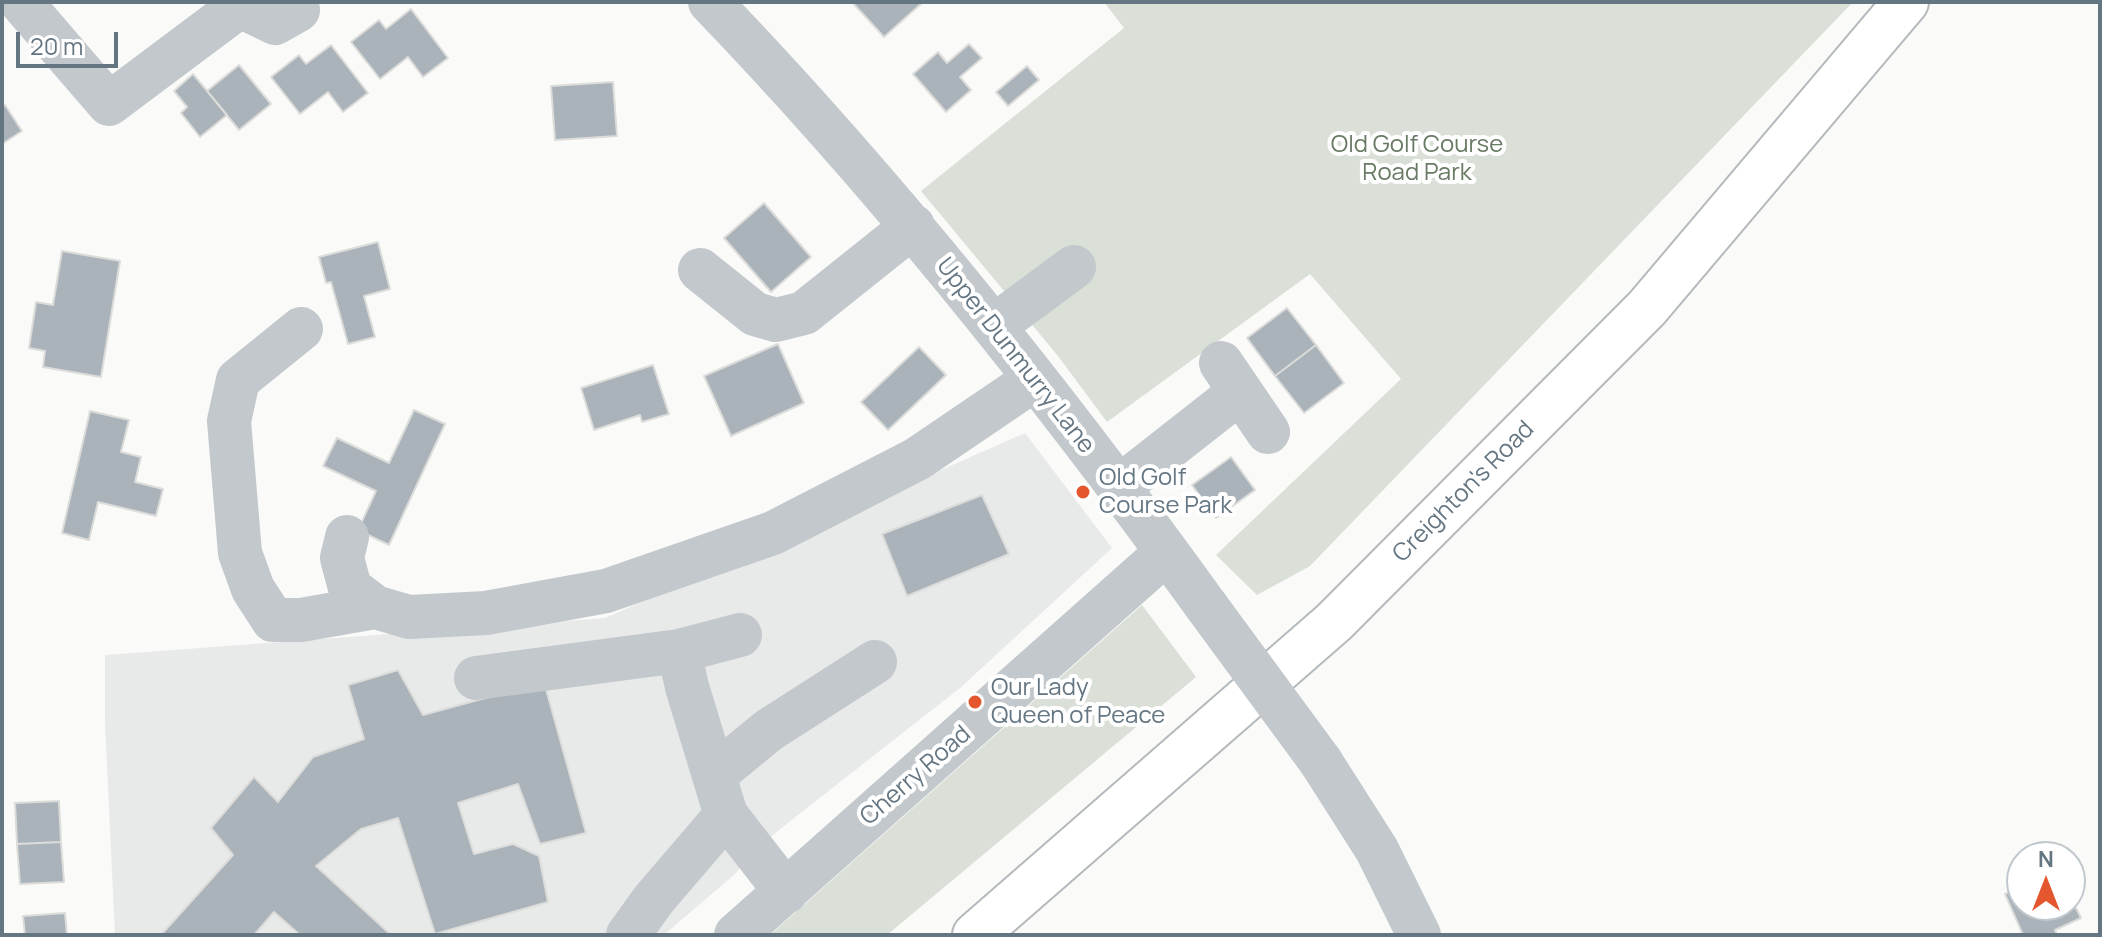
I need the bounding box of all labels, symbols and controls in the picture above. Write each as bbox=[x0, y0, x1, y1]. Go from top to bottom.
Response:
scale bar bbox=[20, 16, 122, 66]
text: 20 m bbox=[30, 29, 83, 62]
park label: Old Golf Course Road Park bbox=[1331, 131, 1503, 187]
street label: Upper Dunmurry Lane bbox=[930, 252, 1100, 460]
street label: Creighton's Road bbox=[1387, 415, 1541, 569]
place label: Old Golf Course Park bbox=[1099, 464, 1232, 520]
marker: Old Golf Course Park bbox=[1074, 483, 1092, 501]
place label: Our Lady Queen of Peace bbox=[991, 674, 1165, 730]
marker: Our Lady Queen of Peace bbox=[966, 693, 984, 711]
street label: Cherry Road bbox=[855, 720, 977, 832]
north arrow bbox=[2006, 841, 2086, 921]
text: N bbox=[2038, 844, 2054, 874]

